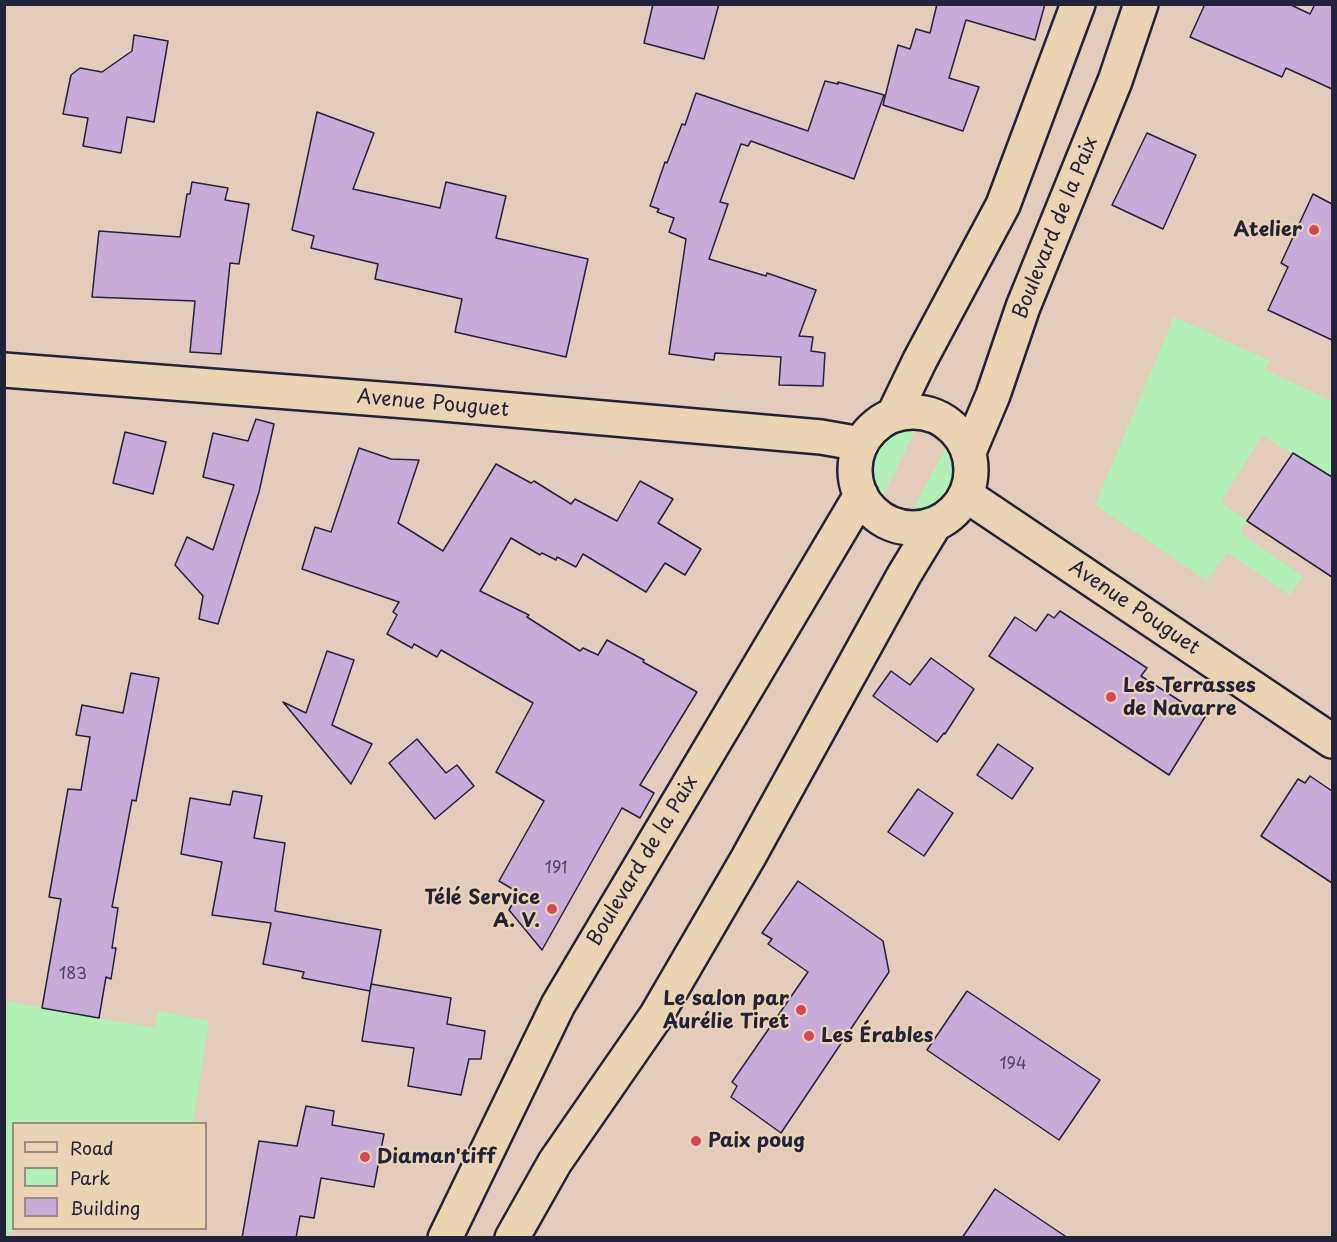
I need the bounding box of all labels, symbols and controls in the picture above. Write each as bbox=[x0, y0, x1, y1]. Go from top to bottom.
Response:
street label: Boulevard de la Paix bbox=[1008, 133, 1104, 323]
place label: Atelier bbox=[1233, 218, 1302, 242]
marker: Atelier bbox=[1307, 223, 1321, 237]
street label: Avenue Pouguet bbox=[356, 385, 510, 423]
street label: Avenue Pouguet bbox=[1064, 555, 1204, 661]
place label: Les Terrasses de Navarre bbox=[1123, 674, 1256, 721]
marker: Les Terrasses de Navarre bbox=[1104, 690, 1118, 704]
street label: Boulevard de la Paix bbox=[583, 771, 703, 951]
house number: 191 bbox=[545, 859, 567, 879]
place label: Télé Service A. V. bbox=[425, 886, 540, 933]
marker: Télé Service A. V. bbox=[545, 902, 559, 916]
house number: 183 bbox=[59, 965, 87, 985]
place label: Le salon par Aurélie Tiret bbox=[663, 987, 789, 1034]
marker: Le salon par Aurélie Tiret bbox=[794, 1003, 808, 1017]
place label: Les Érables bbox=[821, 1024, 933, 1048]
marker: Les Érables bbox=[802, 1029, 816, 1043]
house number: 194 bbox=[999, 1055, 1027, 1075]
legend bbox=[12, 1122, 207, 1230]
place label: Paix poug bbox=[708, 1129, 805, 1153]
text: Road bbox=[70, 1134, 114, 1161]
marker: Paix poug bbox=[689, 1134, 703, 1148]
place label: Diaman'tiff bbox=[377, 1145, 496, 1169]
marker: Diaman'tiff bbox=[358, 1150, 372, 1164]
text: Park bbox=[70, 1164, 110, 1191]
text: Building bbox=[70, 1194, 140, 1221]

